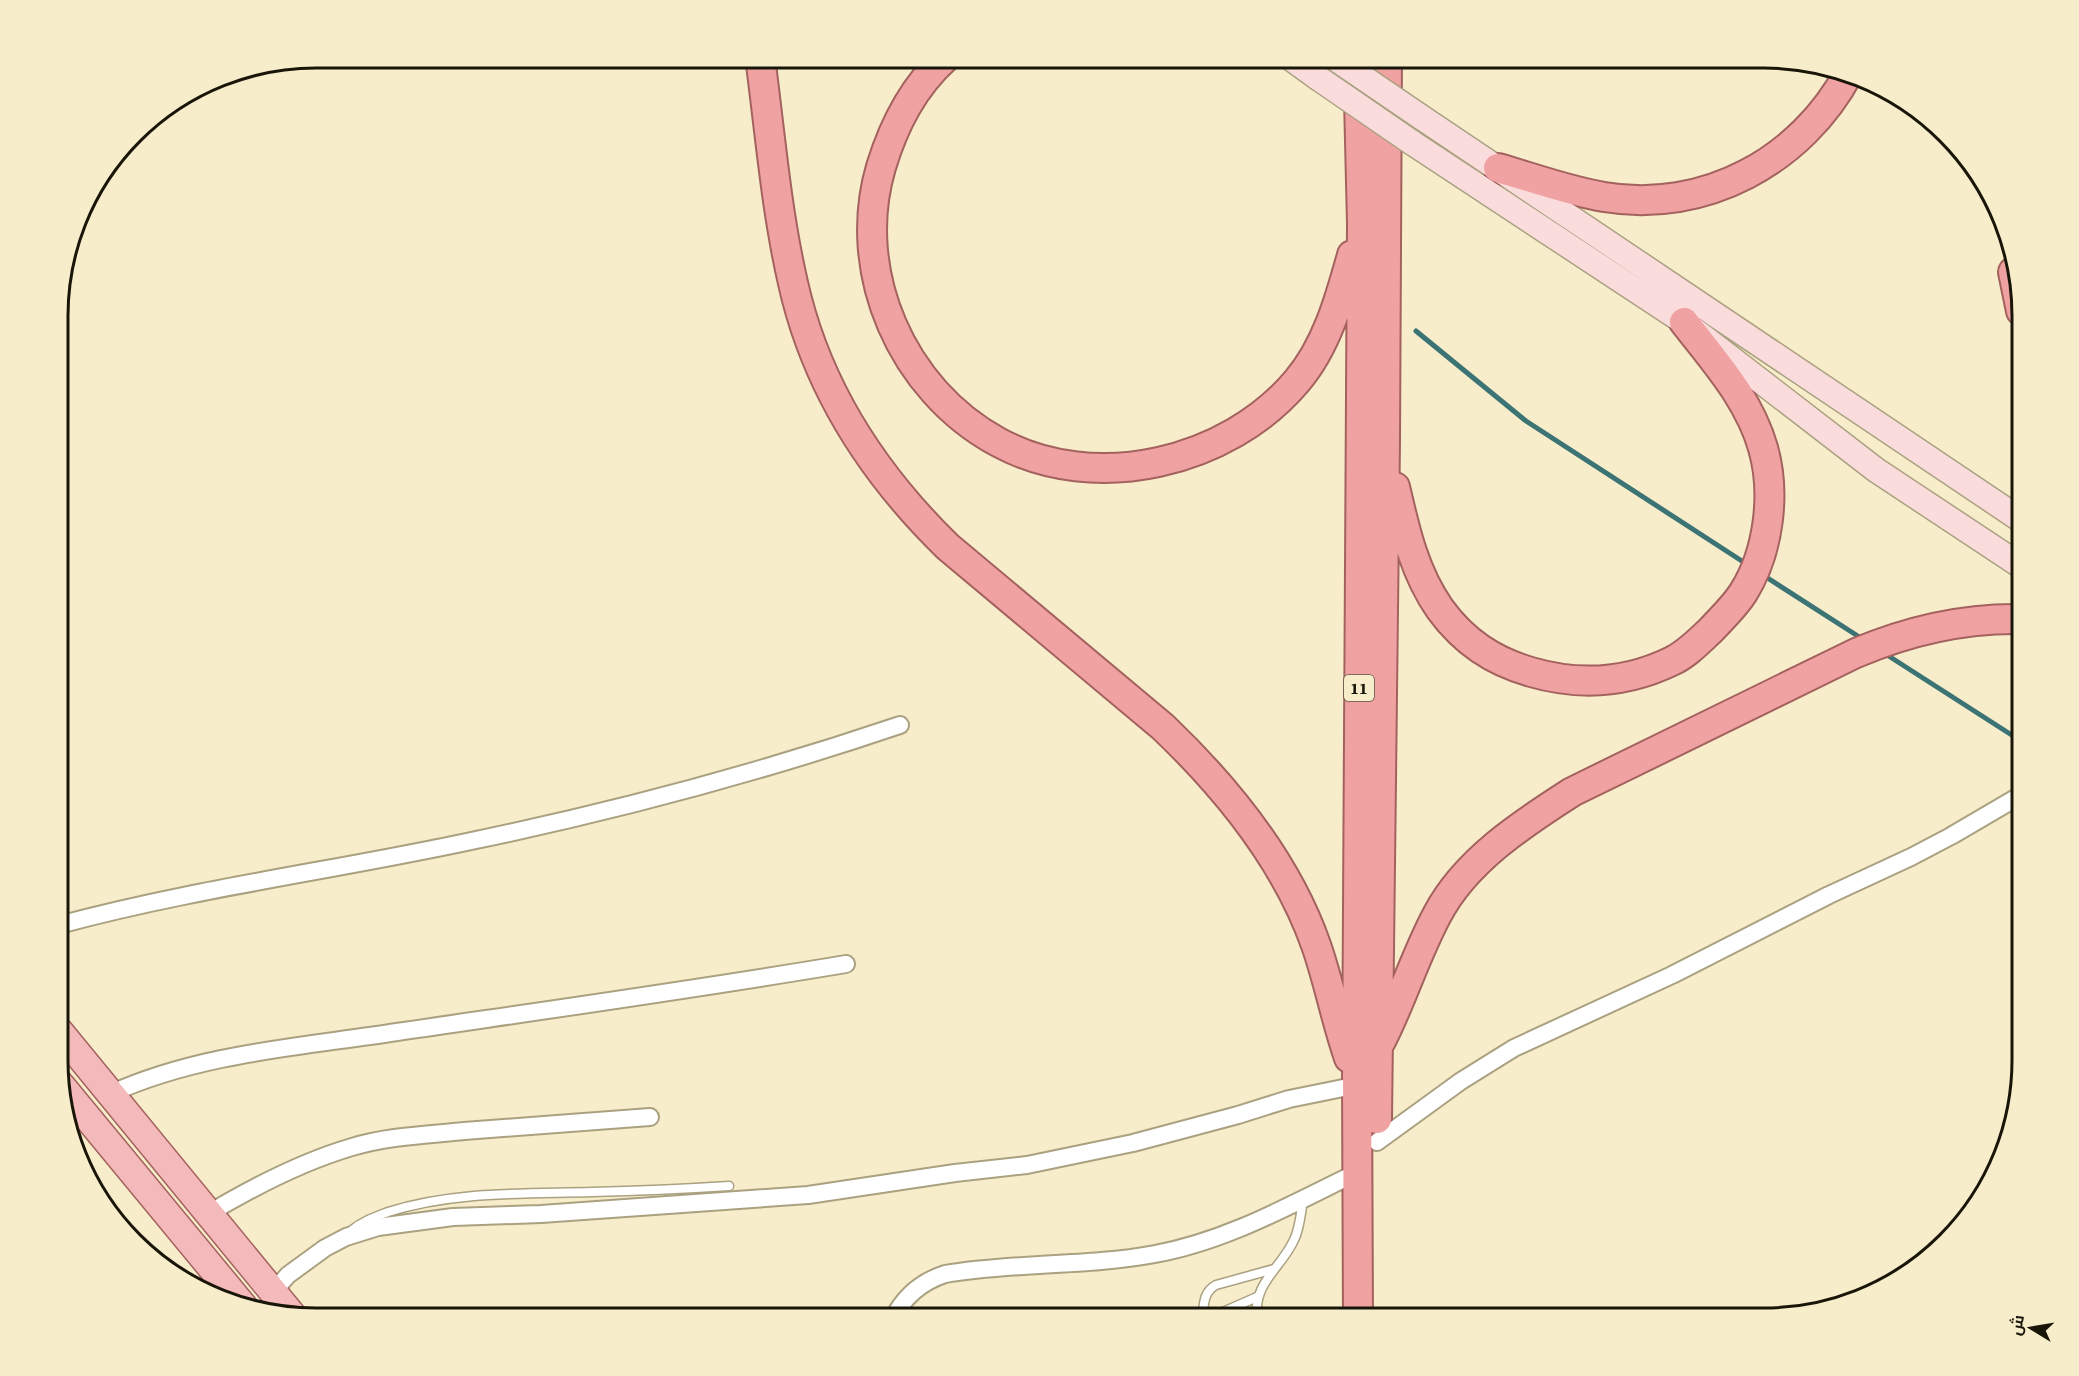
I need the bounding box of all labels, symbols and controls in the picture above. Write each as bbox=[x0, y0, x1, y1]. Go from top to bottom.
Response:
road number: 11 bbox=[1344, 675, 1374, 701]
north arrow bbox=[2001, 1298, 2061, 1358]
text: ش bbox=[2004, 1313, 2029, 1337]

